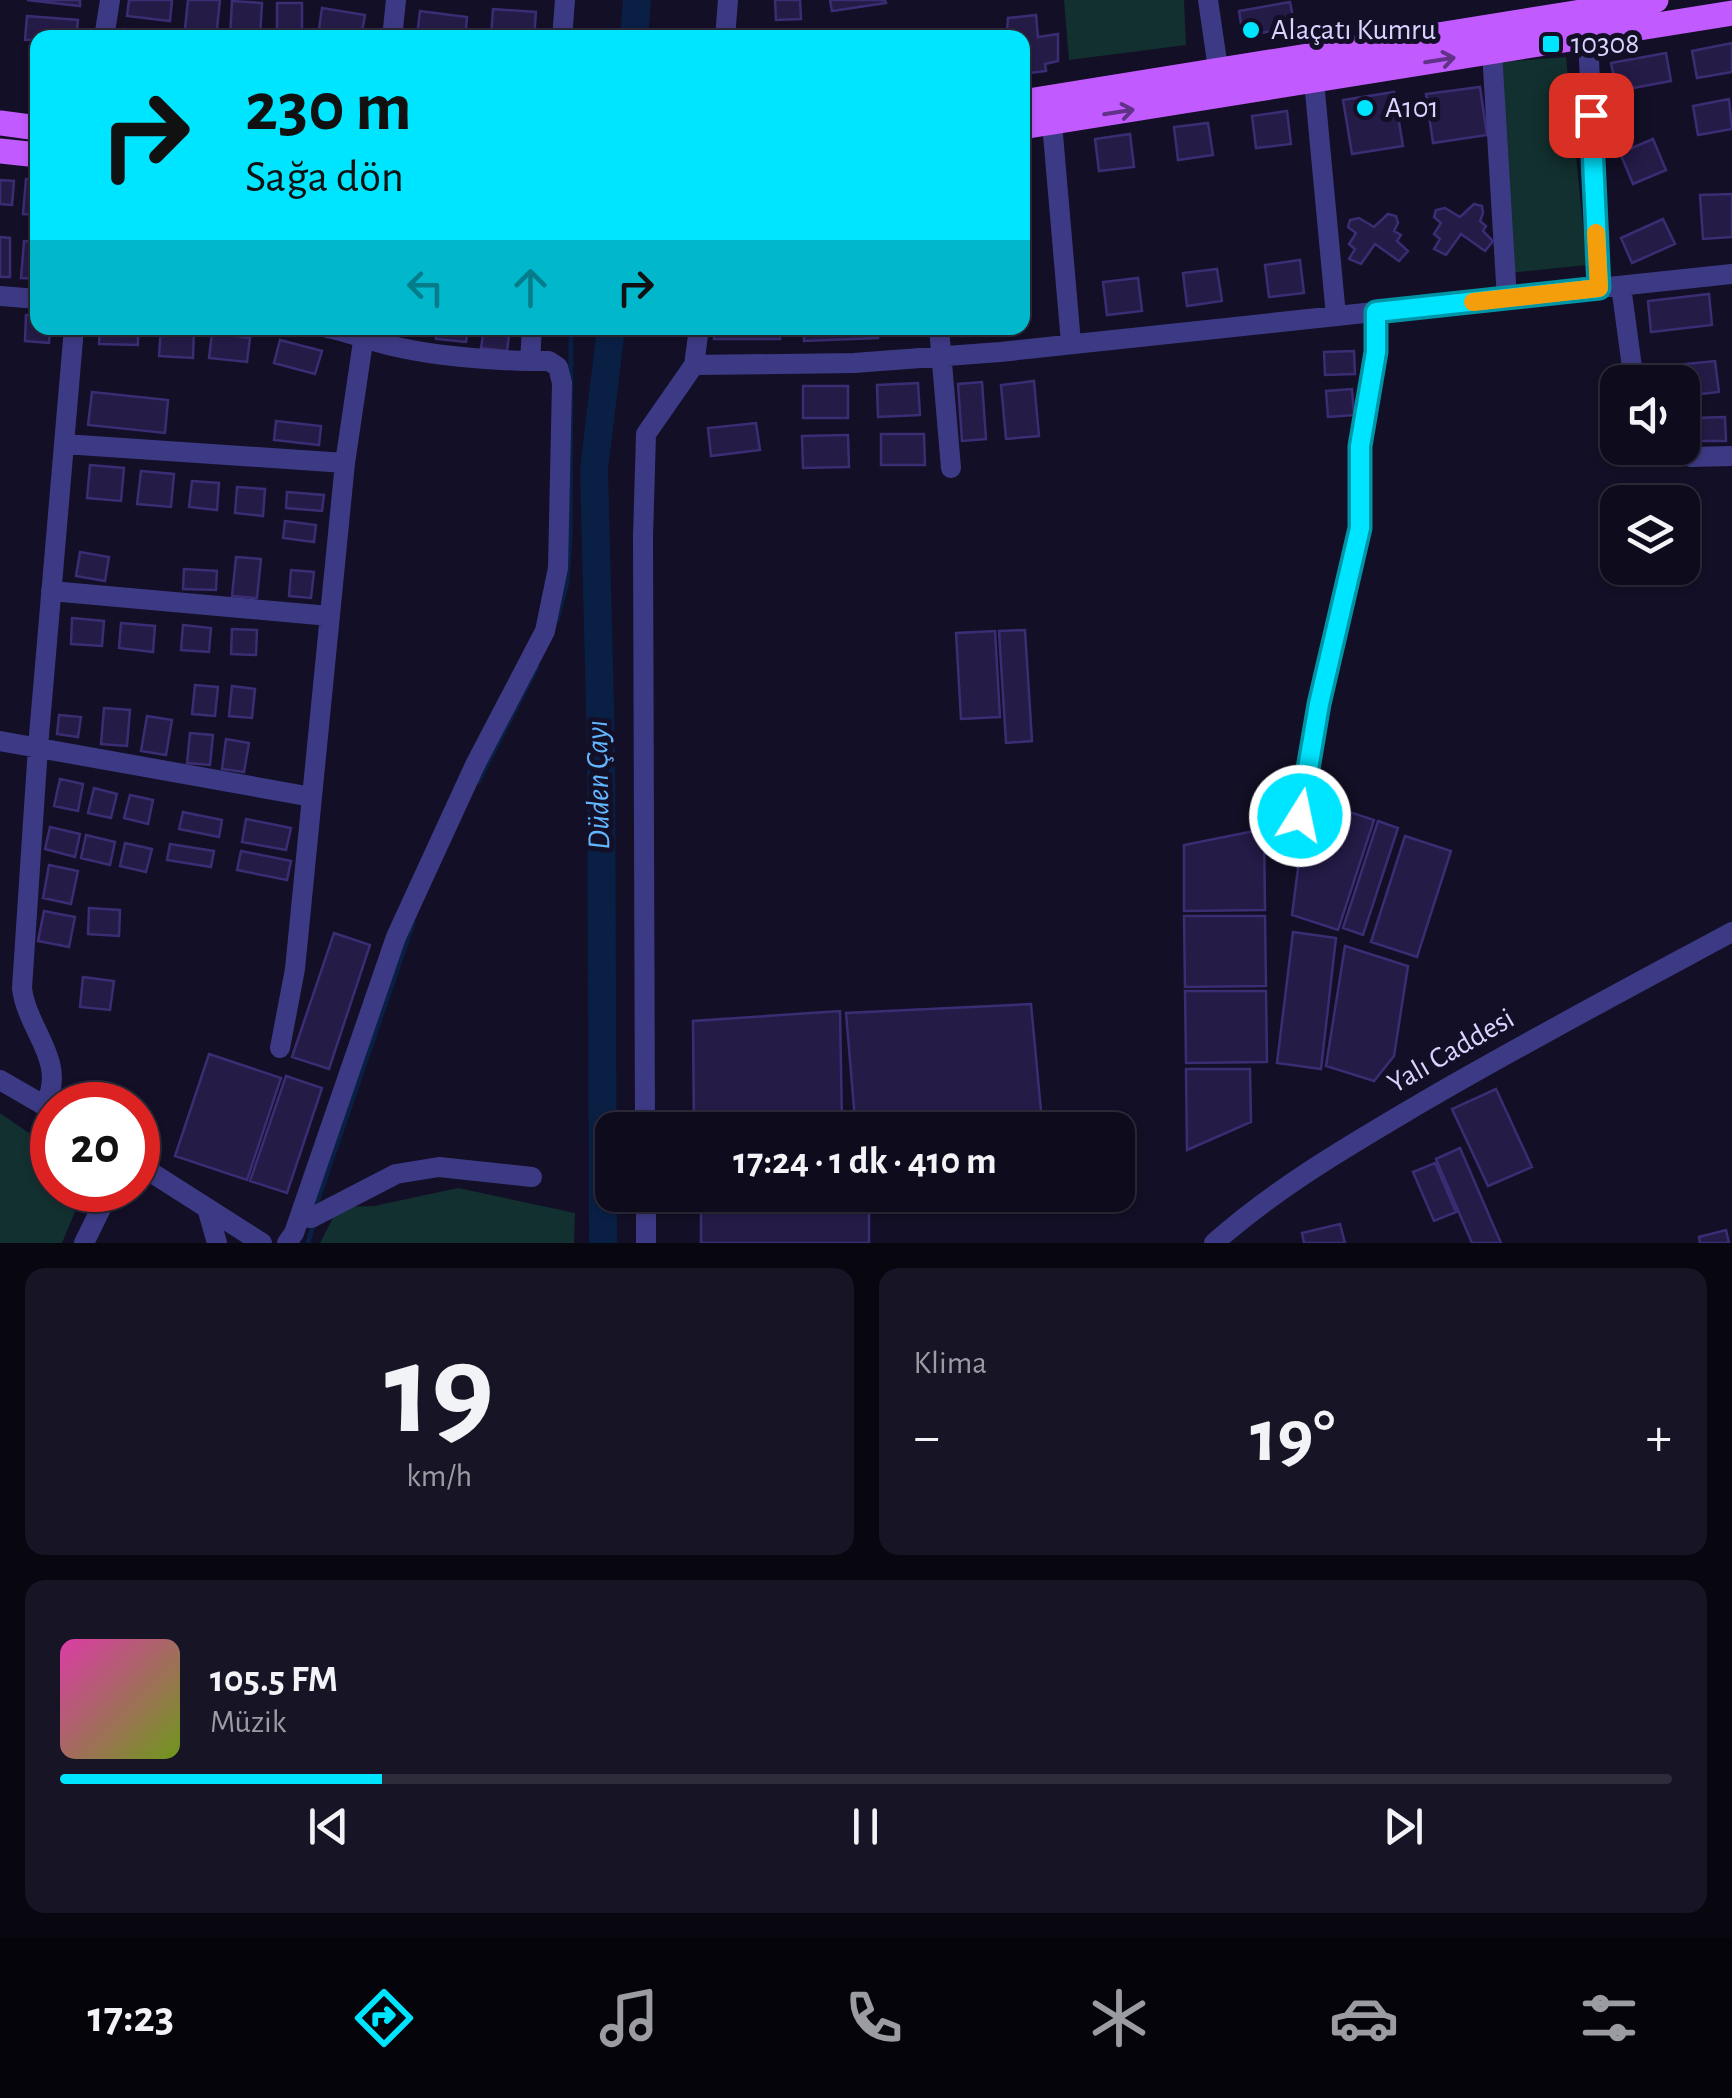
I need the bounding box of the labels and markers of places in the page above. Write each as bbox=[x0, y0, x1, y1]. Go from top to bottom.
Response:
place label: Alaçatı Kumru bbox=[1271, 15, 1436, 45]
marker: Alaçatı Kumru bbox=[1240, 19, 1262, 41]
place label: 10308 bbox=[1571, 29, 1640, 59]
marker: 10308 bbox=[1540, 33, 1562, 55]
pin bbox=[1549, 73, 1634, 158]
place label: A101 bbox=[1385, 93, 1439, 123]
marker: A101 bbox=[1354, 97, 1376, 119]

